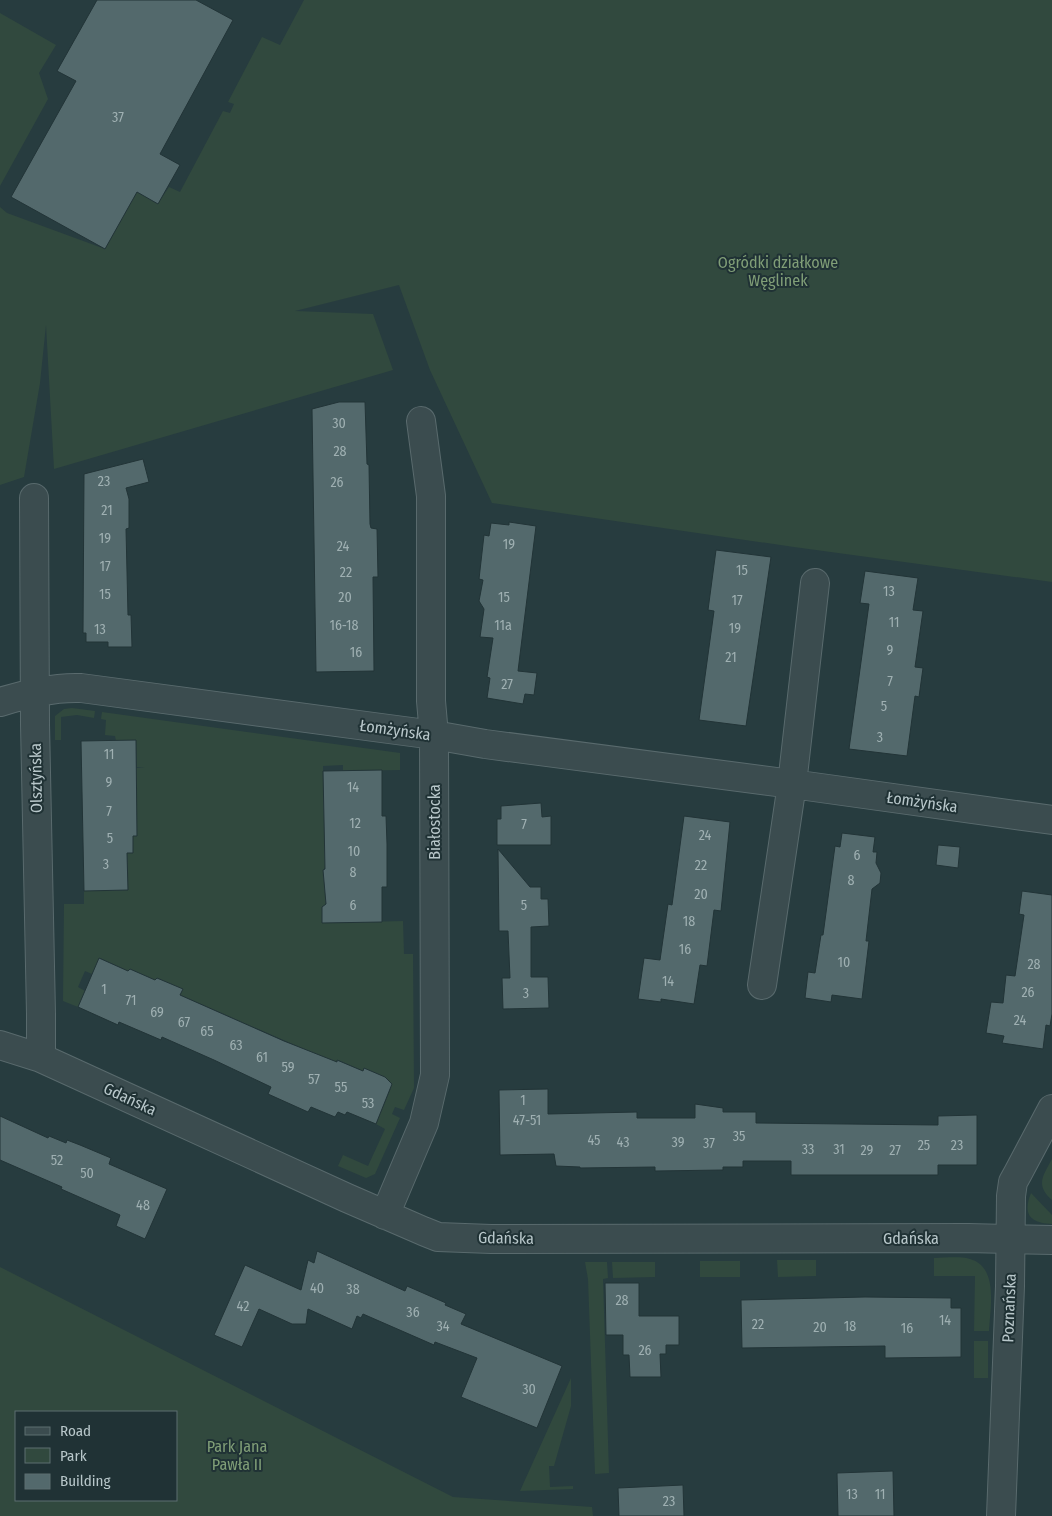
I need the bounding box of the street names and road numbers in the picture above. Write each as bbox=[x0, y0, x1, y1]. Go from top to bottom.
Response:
street label: Łomżyńska bbox=[358, 716, 432, 744]
street label: Olsztyńska bbox=[26, 743, 46, 813]
street label: Białostocka bbox=[425, 784, 444, 860]
street label: Łomżyńska bbox=[885, 788, 959, 816]
street label: Gdańska bbox=[101, 1079, 159, 1119]
street label: Gdańska bbox=[478, 1228, 534, 1248]
street label: Gdańska bbox=[883, 1229, 939, 1248]
street label: Poznańska bbox=[998, 1273, 1020, 1343]

